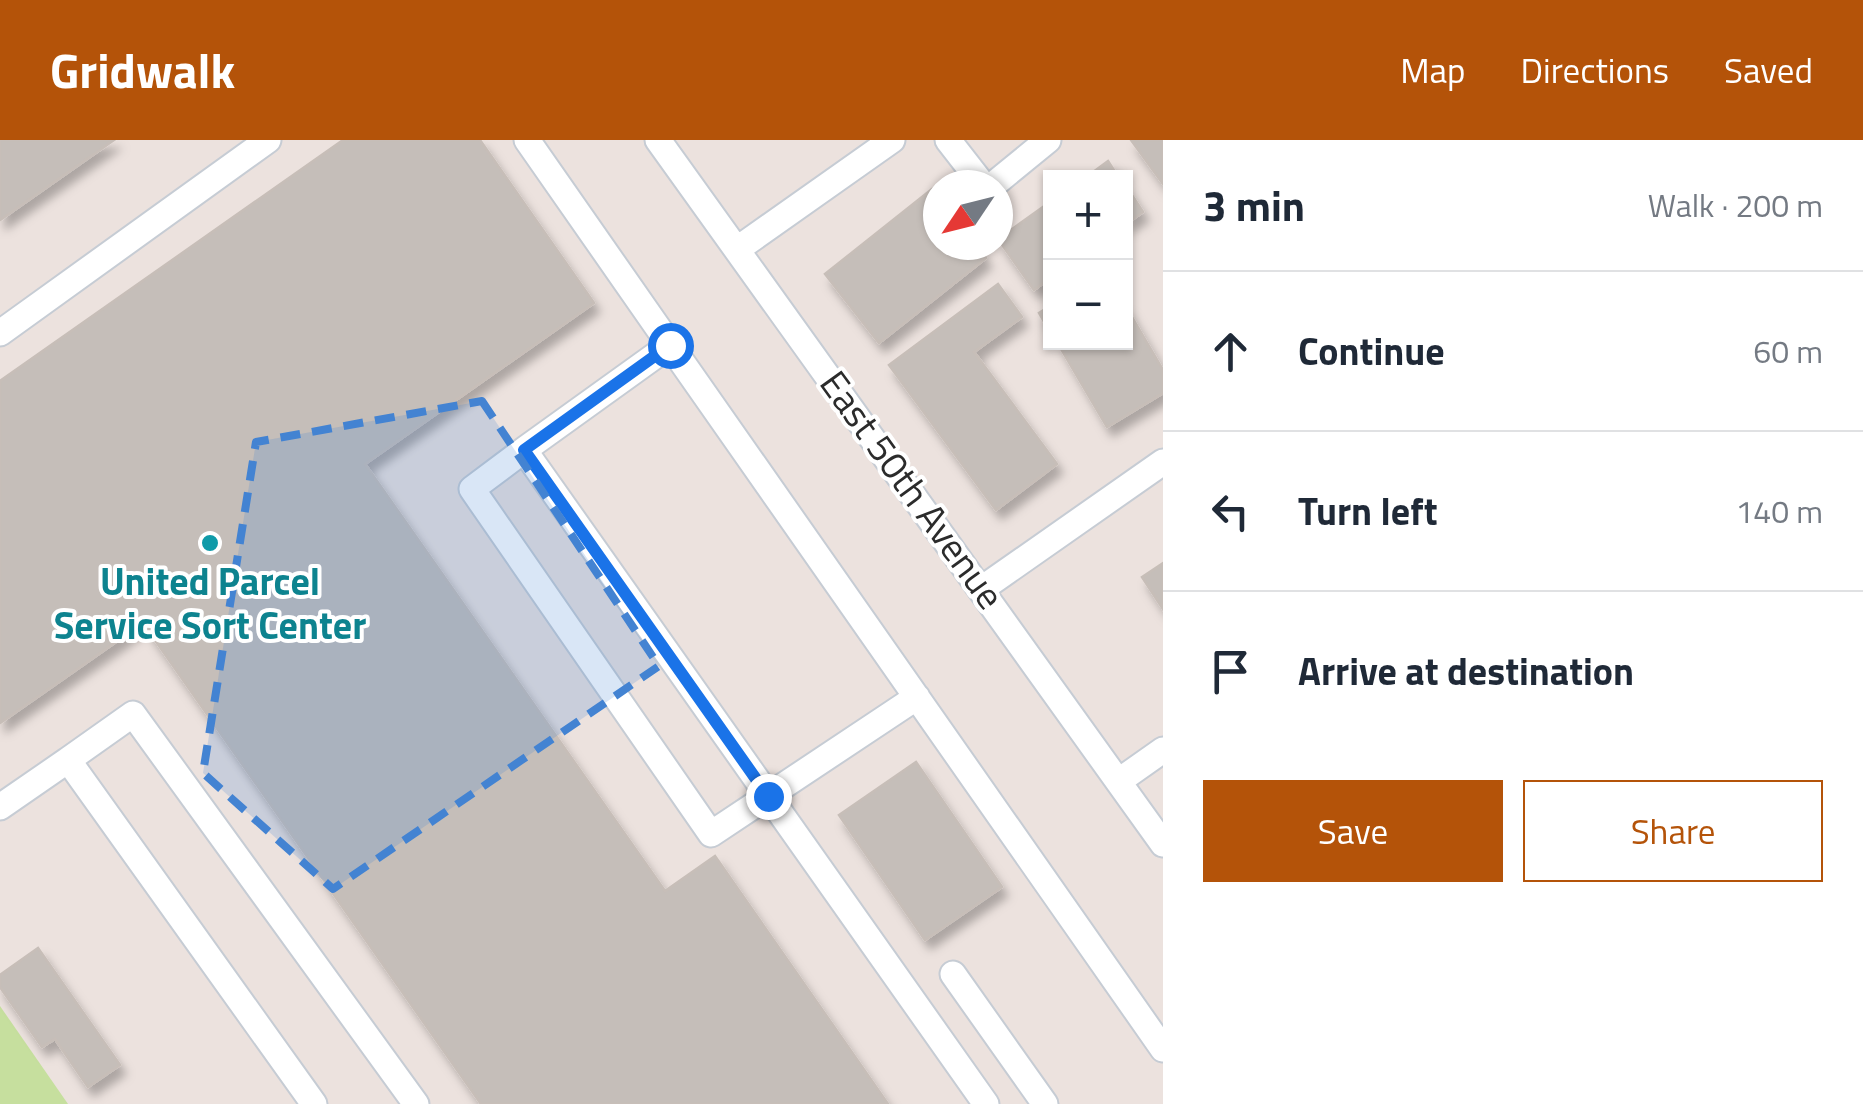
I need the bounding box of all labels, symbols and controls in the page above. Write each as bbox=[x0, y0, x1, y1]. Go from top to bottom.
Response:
text: Gridwalk bbox=[50, 34, 235, 107]
text: Map bbox=[1400, 43, 1466, 97]
text: Directions bbox=[1521, 43, 1669, 97]
text: Saved bbox=[1724, 43, 1813, 97]
north arrow bbox=[923, 170, 1013, 260]
map controls bbox=[1043, 170, 1133, 350]
button: + bbox=[1043, 170, 1133, 260]
text: 3 min bbox=[1203, 173, 1305, 237]
text: Walk · 200 m bbox=[1648, 181, 1823, 229]
button: − bbox=[1043, 260, 1133, 350]
text: Continue bbox=[1298, 322, 1445, 380]
route start bbox=[648, 323, 694, 369]
icon: ahead bbox=[1203, 324, 1258, 379]
text: 60 m bbox=[1753, 327, 1823, 375]
street label: East 50th Avenue bbox=[806, 358, 1019, 621]
text: Turn left bbox=[1298, 482, 1438, 540]
icon: left bbox=[1203, 484, 1258, 539]
text: 140 m bbox=[1735, 487, 1823, 535]
marker: United Parcel Service Sort Center bbox=[199, 532, 221, 554]
place label: United Parcel Service Sort Center bbox=[54, 552, 366, 654]
text: Arrive at destination bbox=[1298, 642, 1634, 700]
icon: arrive bbox=[1203, 644, 1258, 699]
route end bbox=[746, 774, 792, 820]
button: Save bbox=[1203, 780, 1503, 882]
button: Share bbox=[1523, 780, 1823, 882]

